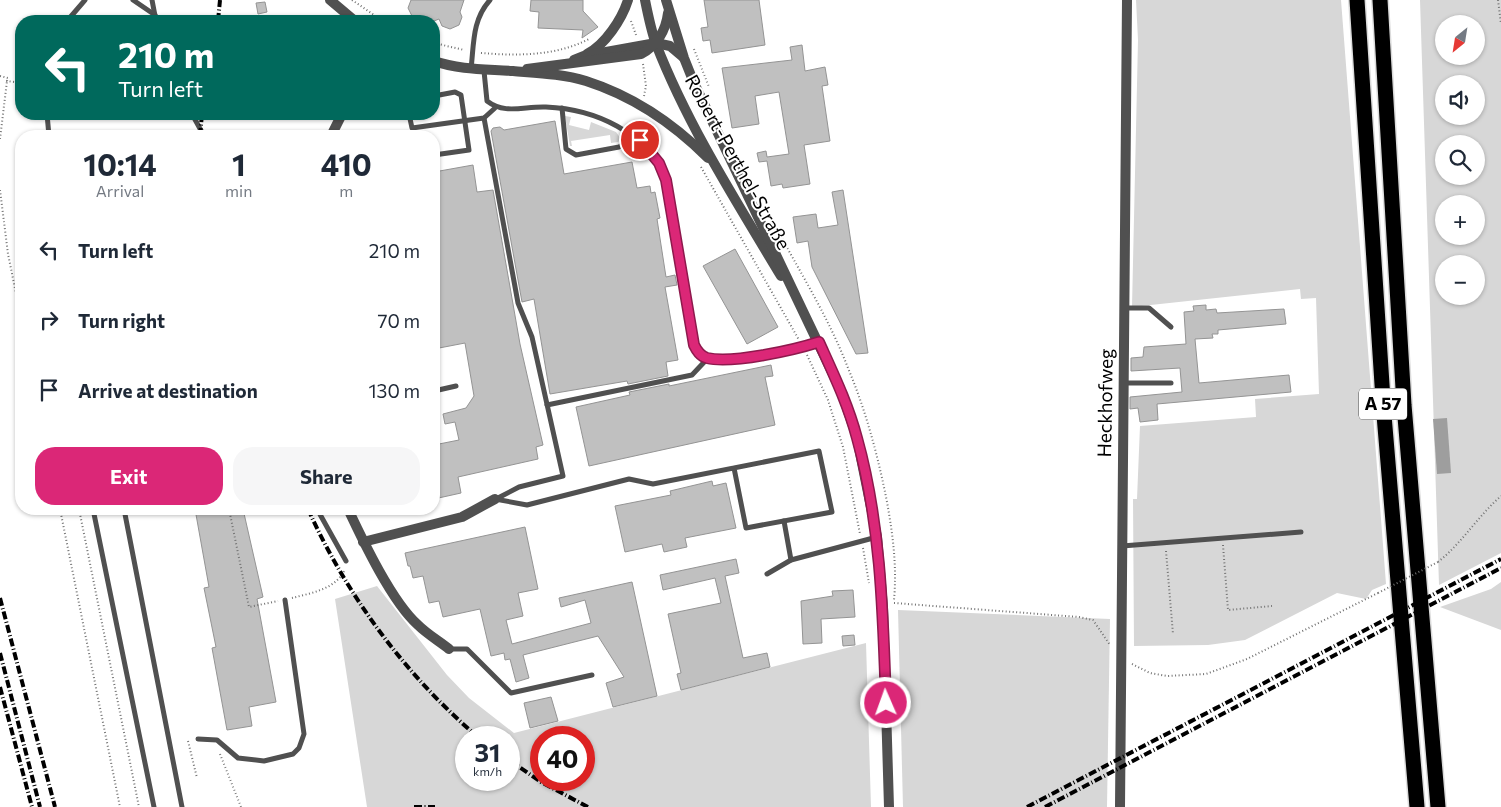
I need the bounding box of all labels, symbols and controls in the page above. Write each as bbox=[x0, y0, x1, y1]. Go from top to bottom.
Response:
north arrow bbox=[1435, 15, 1485, 65]
map controls bbox=[1435, 15, 1485, 305]
text: 210 m bbox=[118, 32, 214, 75]
icon: left bbox=[35, 35, 100, 100]
street label: Robert-Perthel-Straße bbox=[681, 70, 796, 253]
text: Turn left bbox=[118, 75, 203, 102]
button: sound bbox=[1435, 75, 1485, 125]
pin bbox=[619, 119, 661, 161]
icon: arrive bbox=[626, 126, 654, 154]
button: search bbox=[1435, 135, 1485, 185]
text: 10:14 bbox=[83, 145, 157, 182]
text: 1 bbox=[232, 145, 245, 182]
text: 410 bbox=[321, 145, 372, 182]
text: Arrival bbox=[96, 181, 144, 200]
text: min bbox=[225, 181, 252, 200]
text: m bbox=[339, 181, 353, 200]
button: + bbox=[1435, 195, 1485, 245]
icon: left bbox=[35, 236, 63, 264]
text: Turn left bbox=[78, 239, 153, 262]
text: 210 m bbox=[369, 239, 420, 262]
button: − bbox=[1435, 255, 1485, 305]
icon: right bbox=[35, 306, 63, 334]
text: Turn right bbox=[78, 309, 165, 332]
text: 70 m bbox=[377, 309, 420, 332]
street label: Heckhofweg bbox=[1092, 348, 1117, 458]
icon: arrive bbox=[35, 376, 63, 404]
text: Arrive at destination bbox=[78, 379, 258, 402]
text: 130 m bbox=[368, 379, 420, 402]
road number: A 57 bbox=[1359, 388, 1407, 419]
button: Exit bbox=[35, 447, 223, 505]
button: Share bbox=[233, 447, 420, 505]
position arrow bbox=[859, 676, 911, 728]
speed limit sign: 40 bbox=[530, 726, 595, 791]
text: 31 bbox=[475, 737, 500, 767]
text: km/h bbox=[473, 764, 502, 778]

